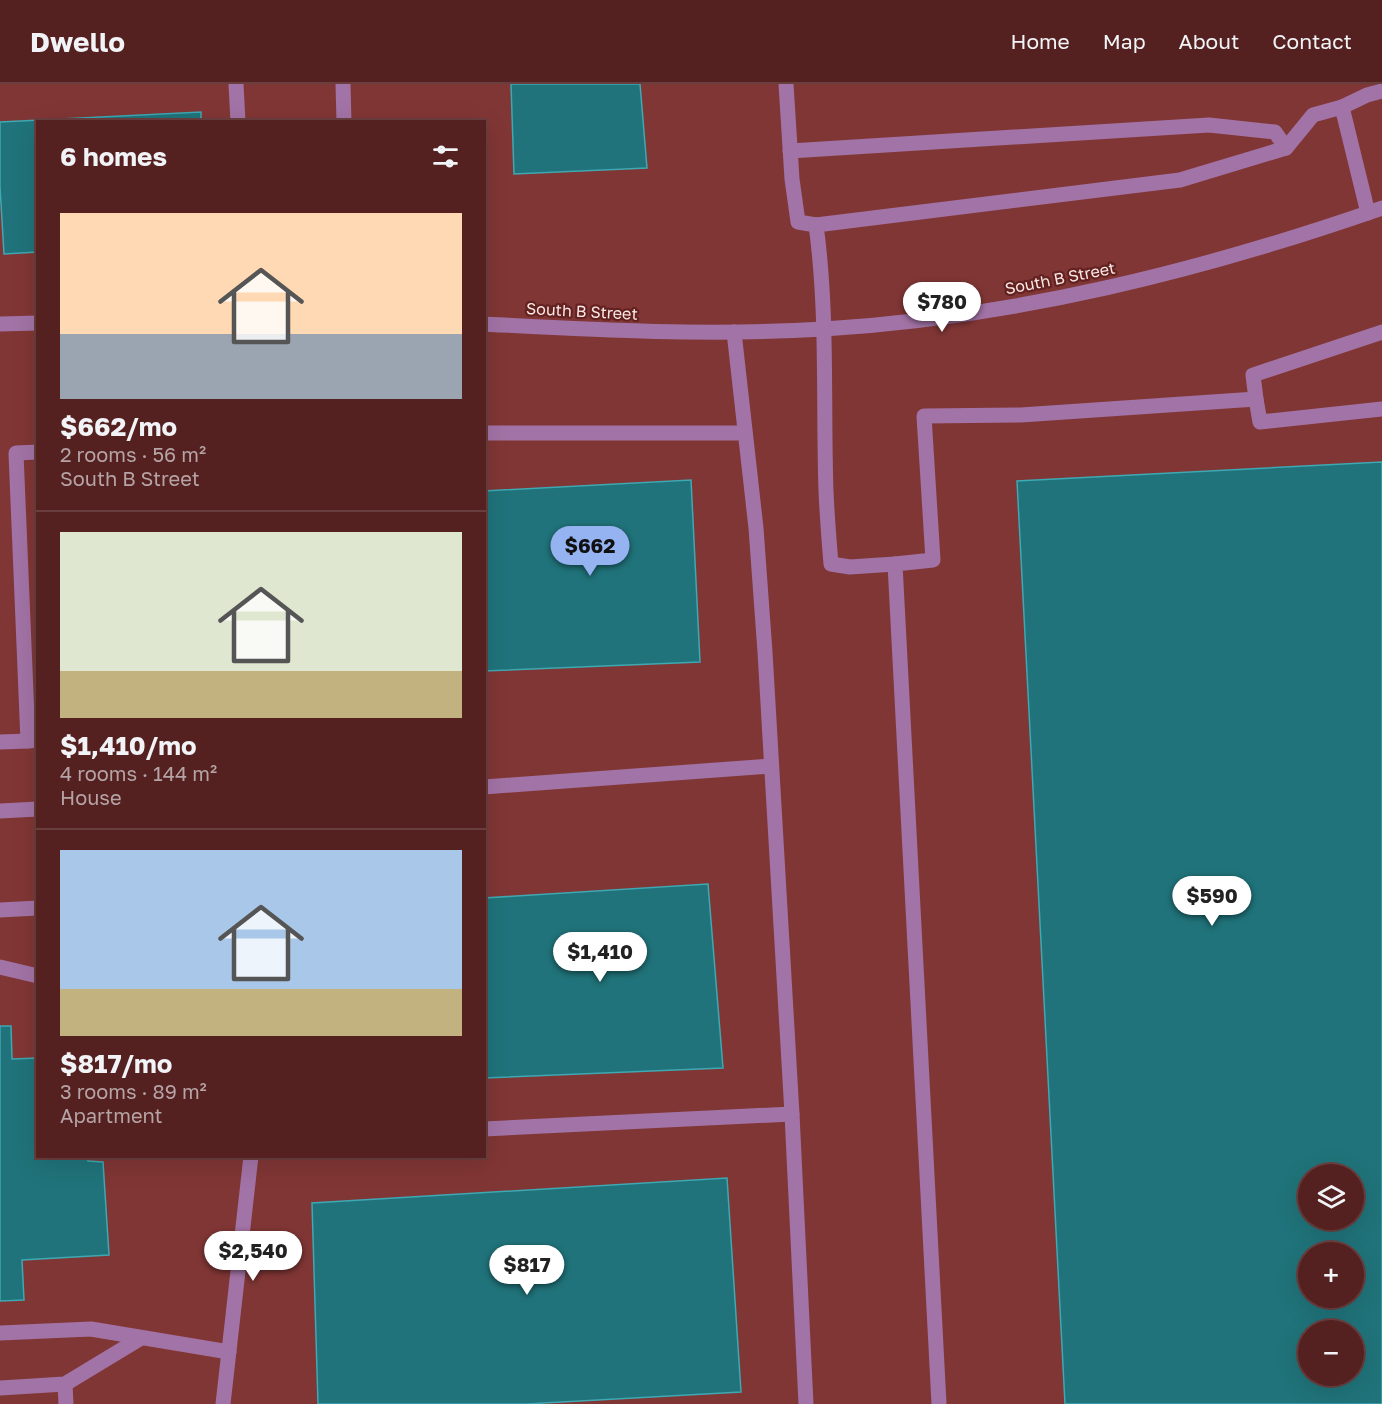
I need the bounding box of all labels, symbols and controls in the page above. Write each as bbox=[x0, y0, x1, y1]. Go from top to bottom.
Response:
text: Dwello bbox=[30, 25, 125, 58]
text: Home bbox=[1010, 28, 1070, 54]
text: Map bbox=[1103, 28, 1146, 54]
text: About bbox=[1179, 28, 1239, 54]
text: Contact bbox=[1272, 28, 1352, 54]
icon: filters bbox=[429, 140, 462, 173]
text: 6 homes bbox=[60, 141, 167, 172]
icon: home bbox=[207, 252, 315, 360]
street label: South B Street bbox=[1003, 258, 1117, 298]
pin: $780 bbox=[906, 282, 978, 333]
text: $780 bbox=[917, 289, 967, 313]
street label: South B Street bbox=[526, 298, 638, 324]
text: $662/mo bbox=[60, 411, 177, 442]
text: 2 rooms · 56 m² bbox=[60, 442, 206, 466]
text: South B Street bbox=[60, 466, 200, 490]
pin: $662 bbox=[554, 526, 626, 577]
text: $662 bbox=[565, 533, 616, 557]
icon: home bbox=[207, 571, 315, 679]
text: $1,410/mo bbox=[60, 730, 197, 761]
text: 4 rooms · 144 m² bbox=[60, 761, 217, 785]
text: House bbox=[60, 785, 122, 809]
pin: $590 bbox=[1176, 876, 1248, 927]
text: $590 bbox=[1186, 883, 1238, 907]
icon: home bbox=[207, 889, 315, 997]
pin: $1,410 bbox=[551, 932, 649, 983]
text: $1,410 bbox=[567, 939, 633, 963]
text: $817/mo bbox=[60, 1048, 172, 1079]
text: 3 rooms · 89 m² bbox=[60, 1079, 207, 1103]
text: Apartment bbox=[60, 1103, 163, 1127]
map controls bbox=[1298, 1164, 1364, 1386]
button: layers bbox=[1298, 1164, 1364, 1230]
pin: $2,540 bbox=[204, 1231, 302, 1282]
text: $2,540 bbox=[218, 1238, 288, 1262]
button: + bbox=[1298, 1242, 1364, 1308]
pin: $817 bbox=[491, 1245, 563, 1296]
text: $817 bbox=[503, 1252, 551, 1276]
button: − bbox=[1298, 1320, 1364, 1386]

